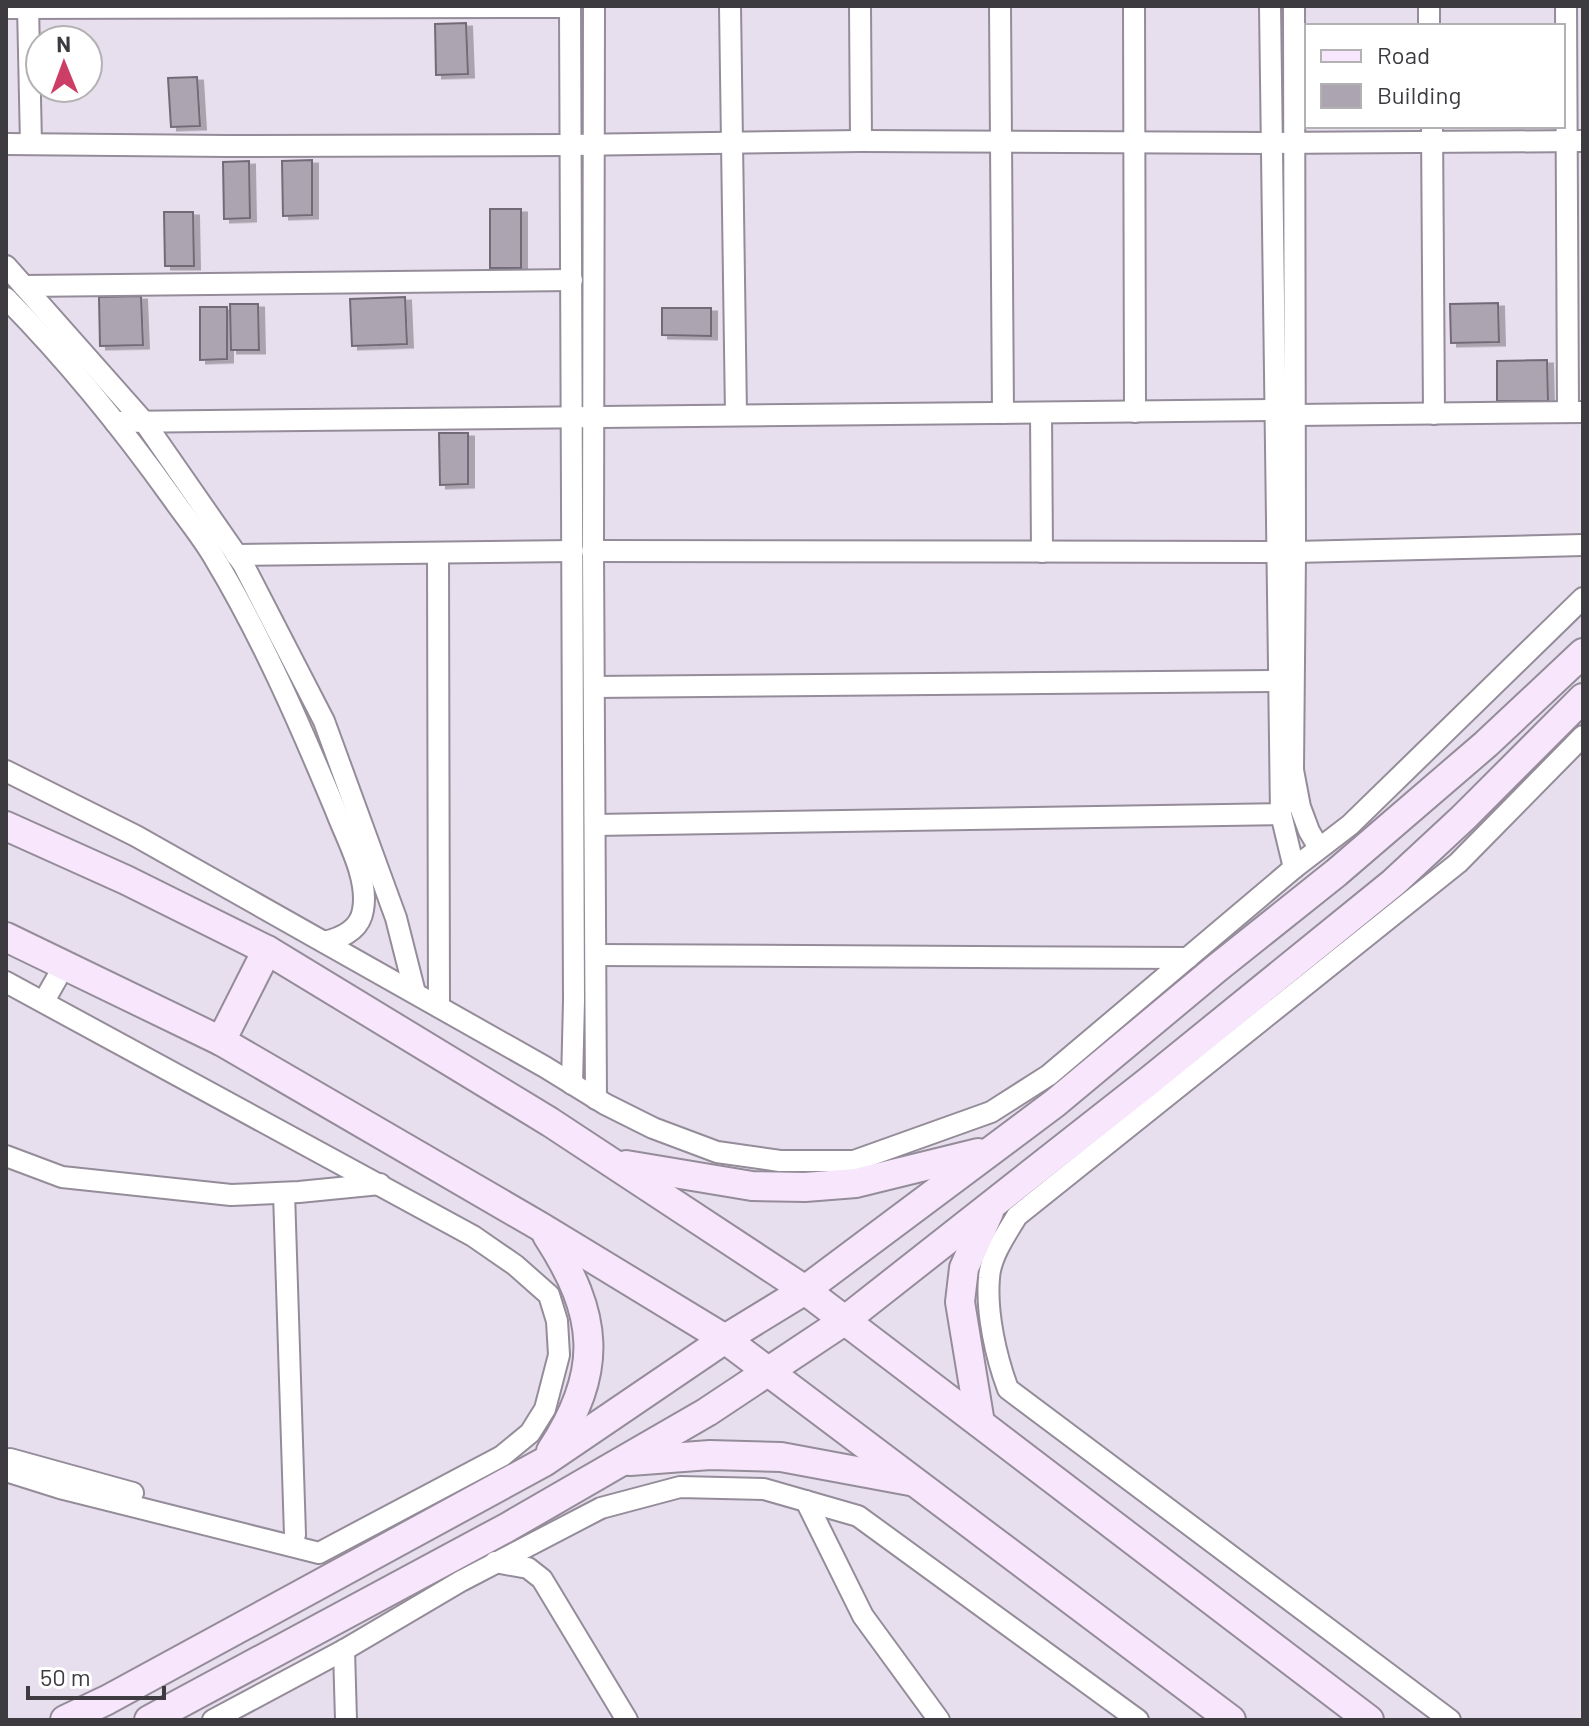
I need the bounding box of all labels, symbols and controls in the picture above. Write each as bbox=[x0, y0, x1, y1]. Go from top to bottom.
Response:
north arrow bbox=[24, 24, 104, 104]
legend bbox=[1305, 24, 1565, 128]
text: N bbox=[56, 30, 71, 56]
text: Road bbox=[1377, 40, 1430, 69]
text: Building bbox=[1377, 80, 1461, 109]
scale bar bbox=[28, 1650, 164, 1700]
text: 50 m bbox=[40, 1662, 91, 1691]

